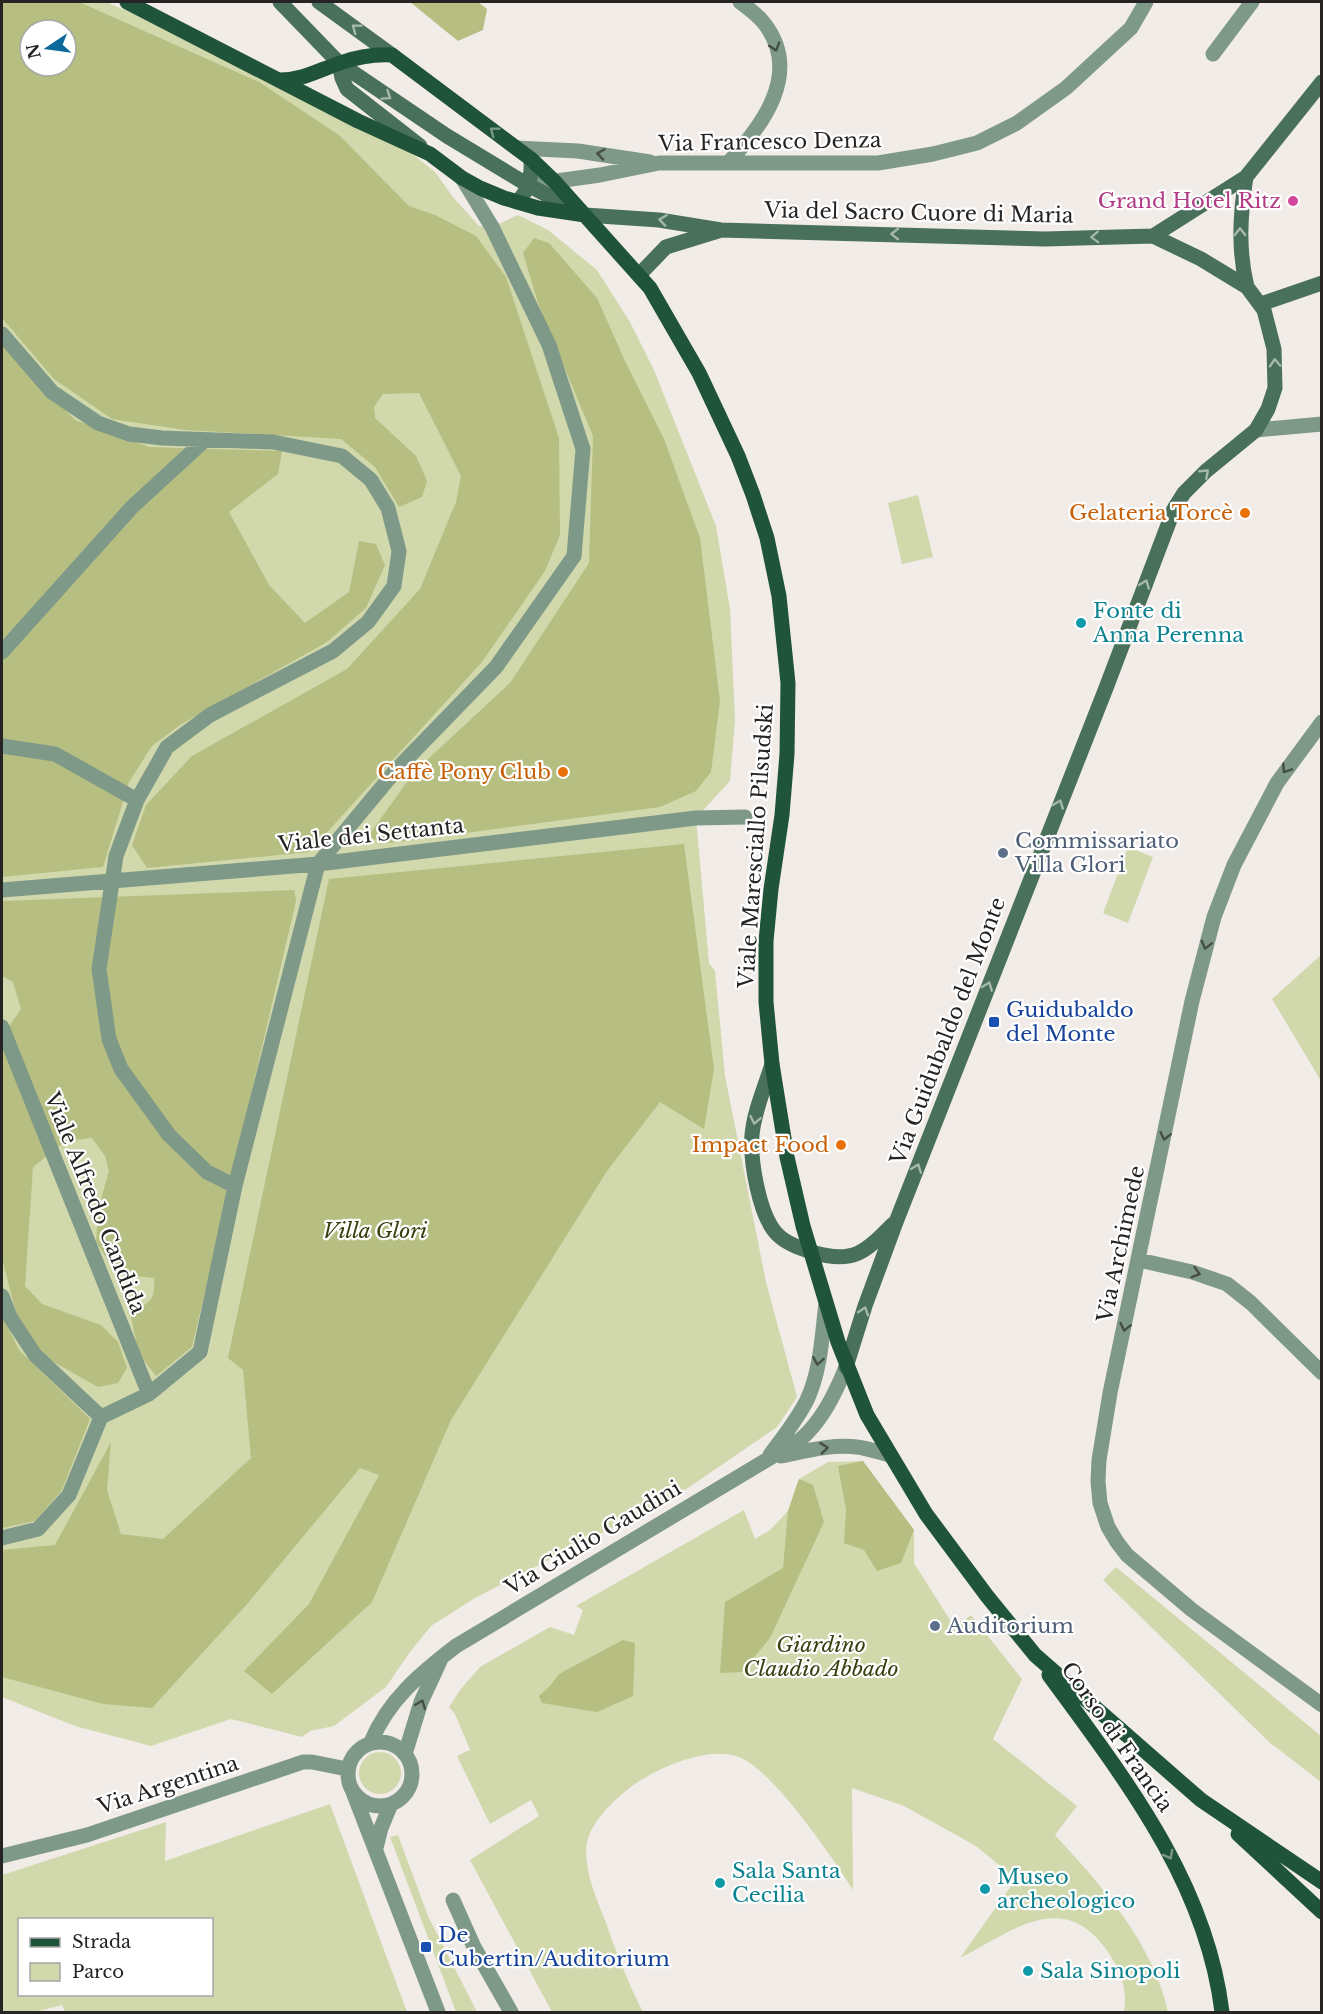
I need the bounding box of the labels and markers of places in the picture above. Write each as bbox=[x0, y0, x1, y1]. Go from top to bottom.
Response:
place label: Grand Hotel Ritz bbox=[1098, 188, 1281, 214]
marker: Grand Hotel Ritz bbox=[1286, 194, 1300, 208]
place label: Gelateria Torcè bbox=[1069, 500, 1233, 526]
marker: Gelateria Torcè bbox=[1238, 506, 1252, 520]
place label: Fonte di Anna Perenna bbox=[1092, 598, 1244, 648]
marker: Fonte di Anna Perenna bbox=[1074, 616, 1088, 630]
place label: Caffè Pony Club bbox=[378, 759, 551, 785]
marker: Caffè Pony Club bbox=[556, 765, 570, 779]
place label: Commissariato Villa Glori bbox=[1014, 828, 1179, 878]
marker: Commissariato Villa Glori bbox=[996, 846, 1010, 860]
place label: Guidubaldo del Monte bbox=[1006, 997, 1134, 1047]
marker: Guidubaldo del Monte bbox=[987, 1015, 1001, 1029]
place label: Impact Food bbox=[692, 1132, 829, 1158]
marker: Impact Food bbox=[834, 1138, 848, 1152]
place label: Auditorium bbox=[946, 1613, 1074, 1639]
marker: Auditorium bbox=[928, 1619, 942, 1633]
place label: Sala Santa Cecilia bbox=[732, 1858, 841, 1908]
place label: Museo archeologico bbox=[997, 1864, 1135, 1914]
marker: Sala Santa Cecilia bbox=[713, 1876, 727, 1890]
marker: Museo archeologico bbox=[978, 1882, 992, 1896]
place label: De Cubertin/Auditorium bbox=[438, 1922, 670, 1972]
marker: De Cubertin/Auditorium bbox=[419, 1940, 433, 1954]
place label: Sala Sinopoli bbox=[1040, 1958, 1180, 1984]
marker: Sala Sinopoli bbox=[1021, 1964, 1035, 1978]

